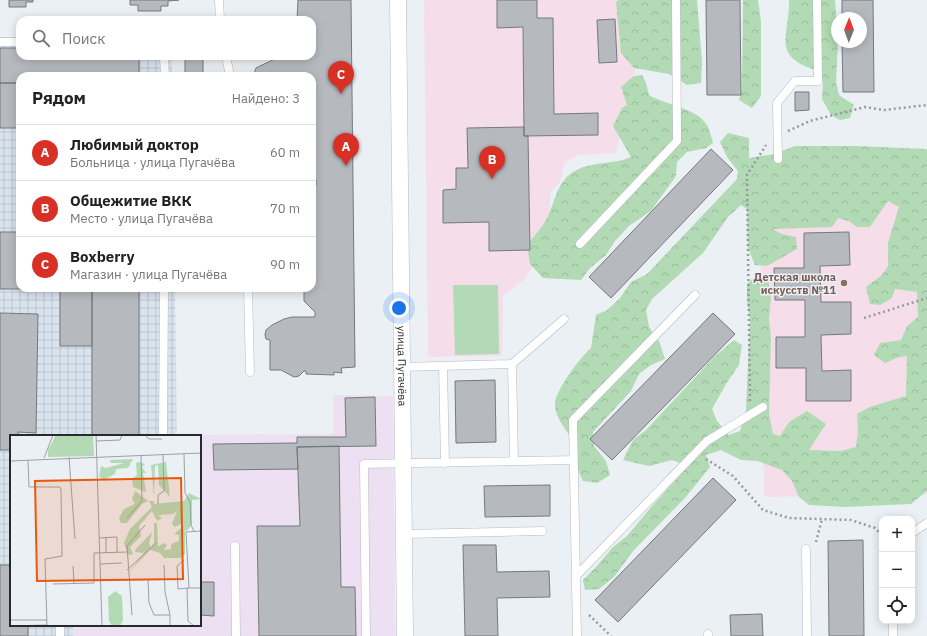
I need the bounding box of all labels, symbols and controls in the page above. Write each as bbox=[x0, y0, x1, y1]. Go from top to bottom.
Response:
north arrow bbox=[831, 12, 867, 48]
search box bbox=[16, 16, 316, 60]
icon: search bbox=[30, 27, 52, 49]
text: Поиск bbox=[62, 29, 105, 48]
pin: C bbox=[328, 61, 354, 94]
text: Рядом bbox=[32, 87, 86, 109]
text: Найдено: 3 bbox=[232, 90, 300, 107]
pin: A bbox=[333, 133, 359, 166]
text: Любимый доктор bbox=[70, 135, 199, 154]
text: A bbox=[41, 144, 49, 161]
text: 60 m bbox=[270, 144, 300, 161]
pin: B bbox=[479, 146, 505, 179]
text: Больница · улица Пугачёва bbox=[70, 154, 235, 171]
text: Общежитие ВКК bbox=[70, 191, 192, 210]
text: B bbox=[41, 200, 49, 217]
text: 70 m bbox=[270, 200, 300, 217]
text: Место · улица Пугачёва bbox=[70, 210, 213, 227]
text: Boxberry bbox=[70, 247, 134, 266]
text: C bbox=[41, 256, 49, 273]
text: 90 m bbox=[270, 256, 300, 273]
text: Магазин · улица Пугачёва bbox=[70, 266, 227, 283]
place label: Детская школа искусств №11 bbox=[754, 270, 836, 297]
marker: Детская школа искусств №11 bbox=[839, 278, 849, 288]
your location bbox=[389, 298, 409, 318]
street label: улица Пугачёва bbox=[395, 326, 409, 406]
inset map bbox=[10, 435, 201, 626]
map controls bbox=[879, 516, 915, 624]
button: + bbox=[879, 516, 915, 552]
button: − bbox=[879, 552, 915, 588]
button: locate bbox=[879, 588, 915, 624]

